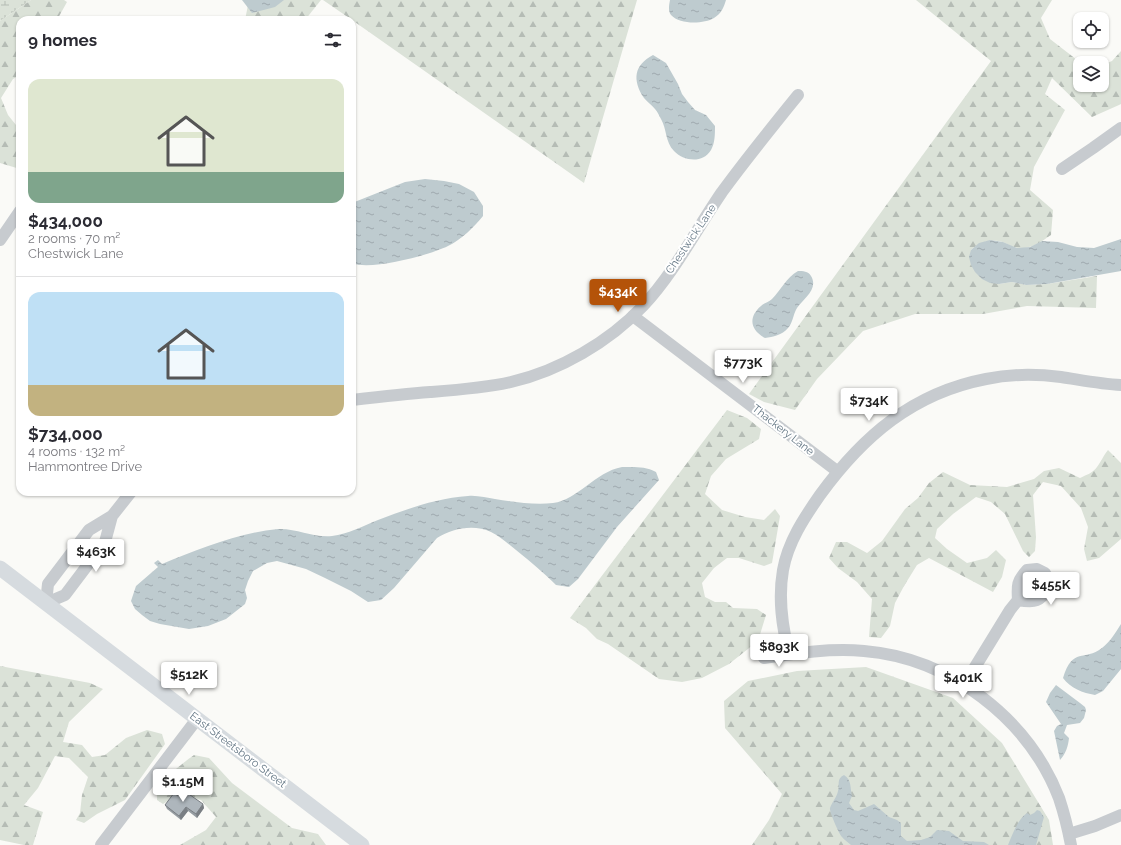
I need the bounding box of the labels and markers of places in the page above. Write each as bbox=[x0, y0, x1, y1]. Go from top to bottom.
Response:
pin: $434K bbox=[590, 279, 646, 313]
pin: $773K bbox=[715, 350, 771, 384]
pin: $734K bbox=[841, 388, 897, 422]
pin: $463K bbox=[68, 539, 124, 573]
pin: $455K bbox=[1023, 572, 1079, 606]
pin: $893K bbox=[751, 634, 807, 668]
pin: $512K bbox=[161, 662, 217, 696]
pin: $401K bbox=[935, 665, 991, 699]
pin: $1.15M bbox=[150, 769, 216, 803]

